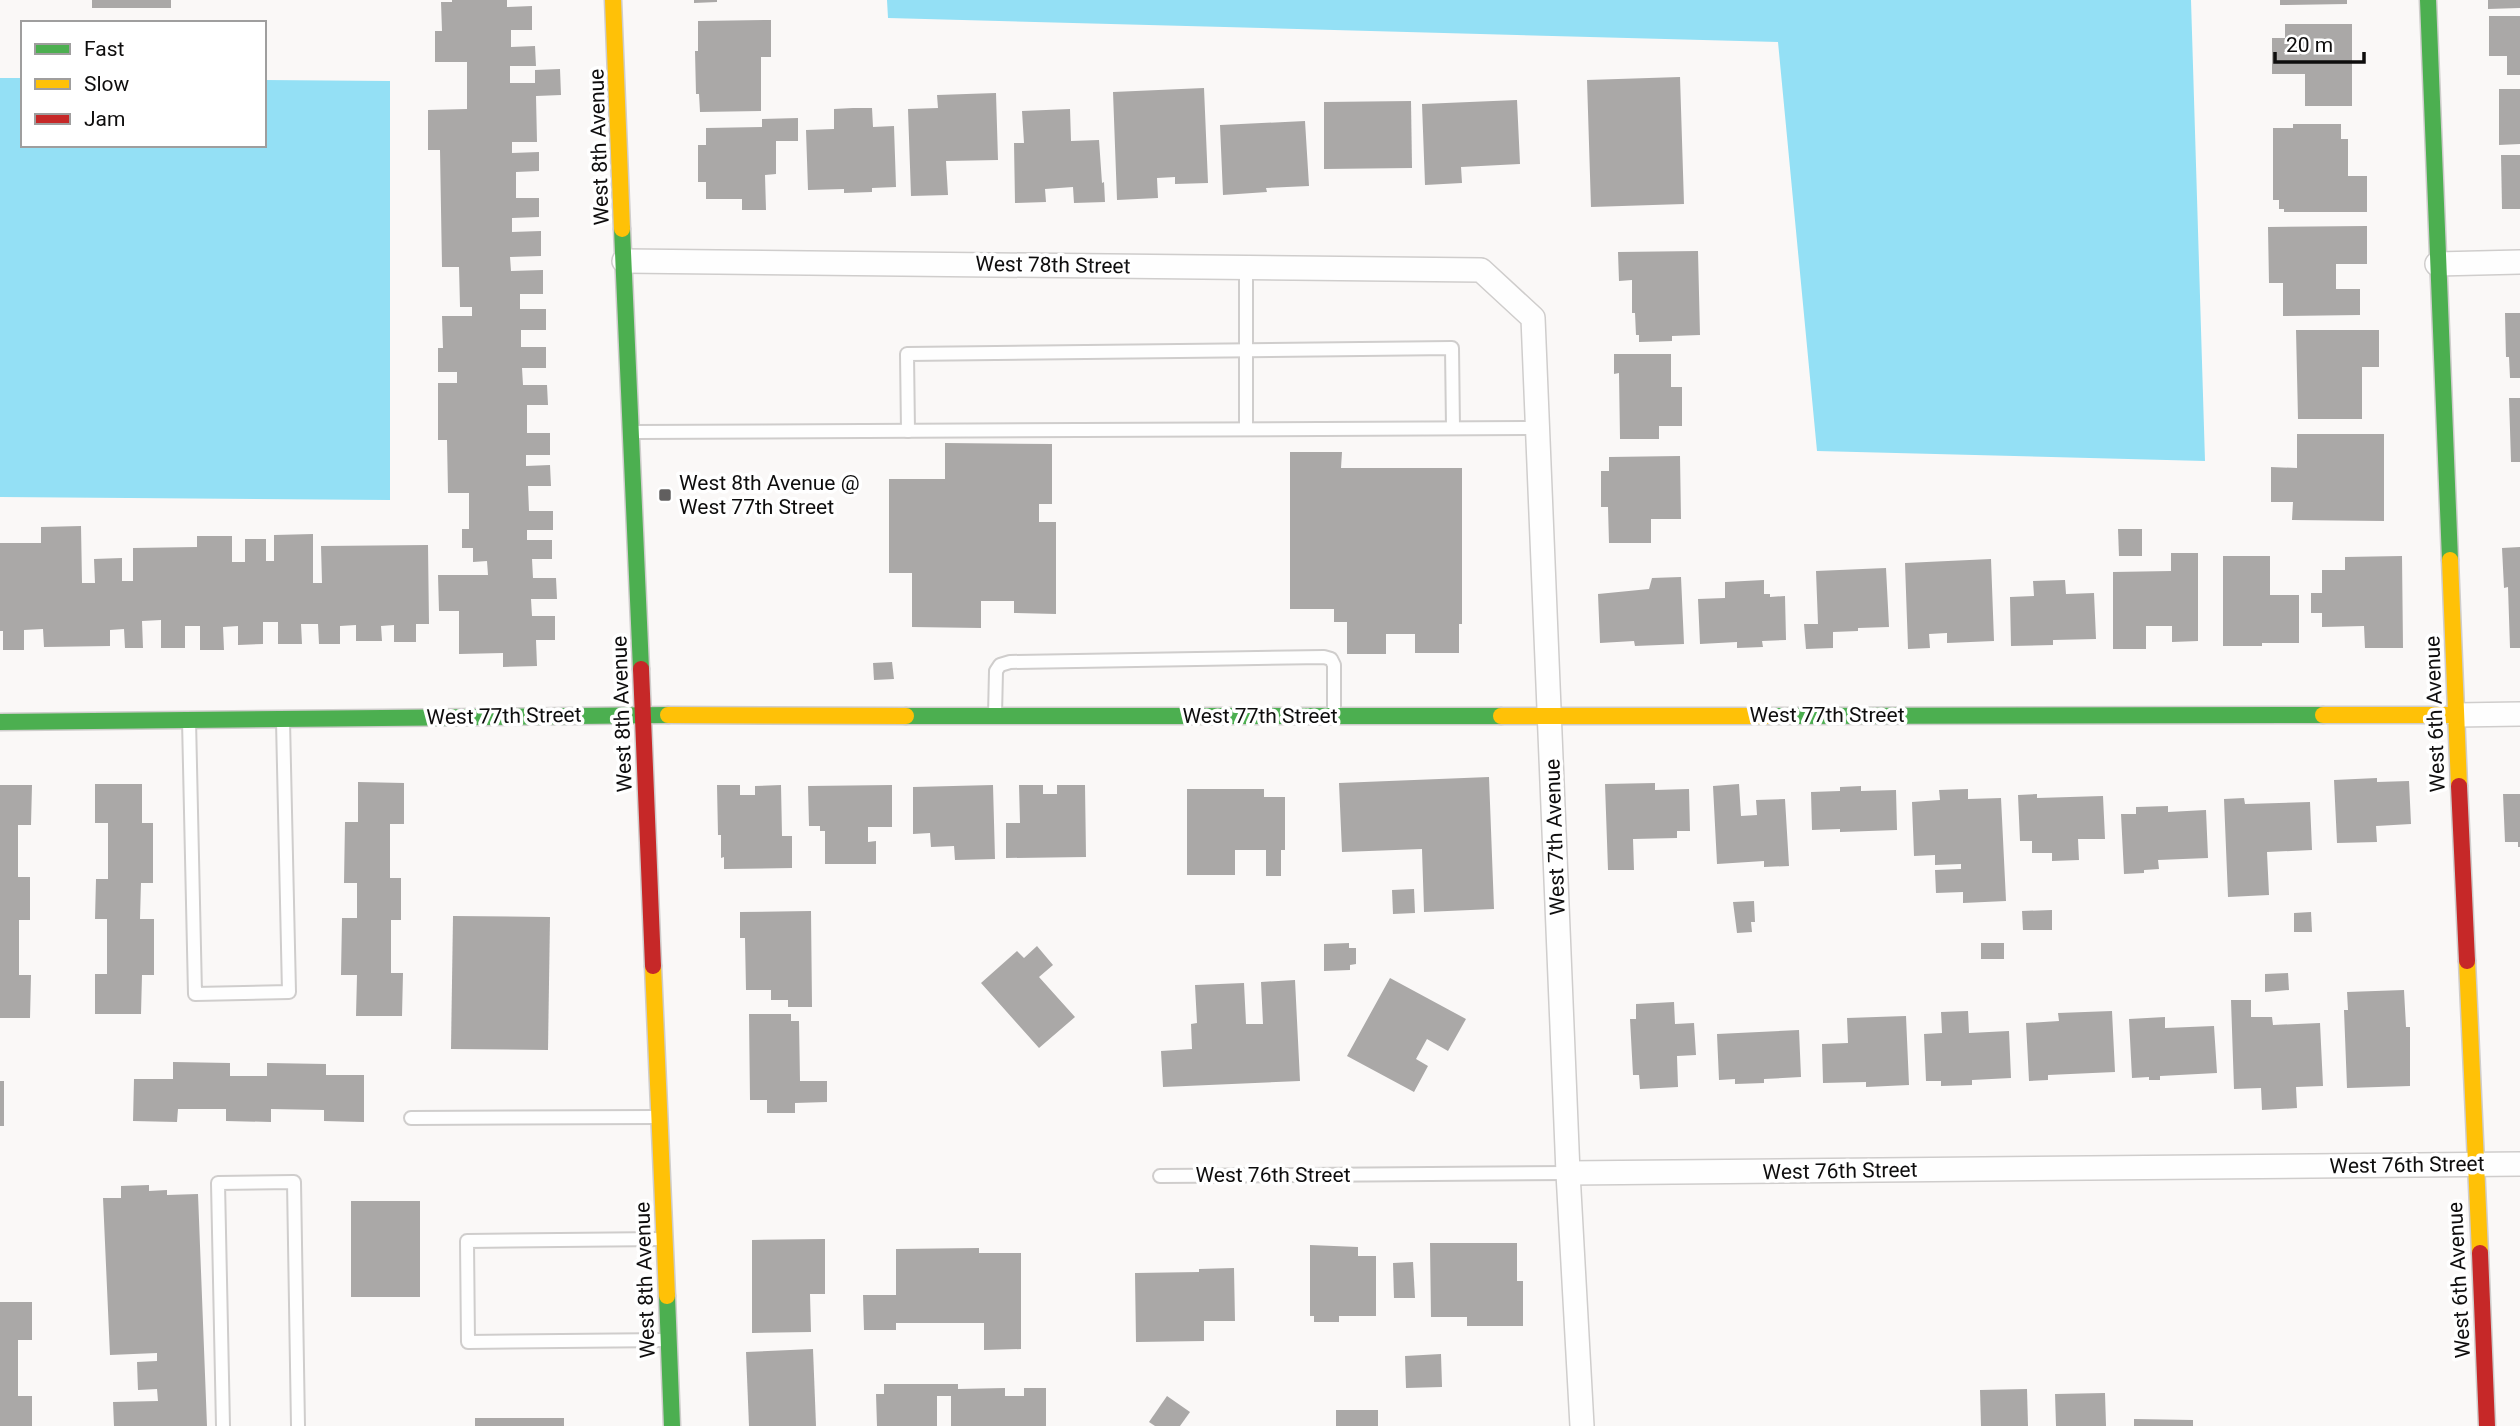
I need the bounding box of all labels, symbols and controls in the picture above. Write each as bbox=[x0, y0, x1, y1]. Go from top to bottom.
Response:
legend bbox=[21, 21, 266, 147]
scale bar bbox=[2275, 21, 2364, 65]
text: 20 m bbox=[2286, 33, 2333, 57]
text: Fast bbox=[84, 37, 125, 61]
street label: West 8th Avenue bbox=[584, 68, 614, 226]
text: Slow bbox=[84, 72, 130, 96]
text: Jam bbox=[84, 107, 125, 131]
street label: West 78th Street bbox=[975, 252, 1131, 278]
place label: West 8th Avenue @ West 77th Street bbox=[679, 471, 860, 519]
marker: West 8th Avenue @ West 77th Street bbox=[657, 487, 673, 503]
street label: West 8th Avenue bbox=[607, 635, 637, 793]
street label: West 6th Avenue bbox=[2420, 635, 2450, 793]
street label: West 77th Street bbox=[426, 703, 582, 729]
street label: West 77th Street bbox=[1749, 703, 1905, 727]
street label: West 77th Street bbox=[1182, 704, 1338, 728]
street label: West 7th Avenue bbox=[1540, 758, 1570, 916]
street label: West 76th Street bbox=[2329, 1152, 2485, 1178]
street label: West 76th Street bbox=[1762, 1158, 1918, 1184]
street label: West 76th Street bbox=[1195, 1163, 1351, 1187]
street label: West 8th Avenue bbox=[630, 1201, 660, 1359]
street label: West 6th Avenue bbox=[2443, 1201, 2475, 1359]

